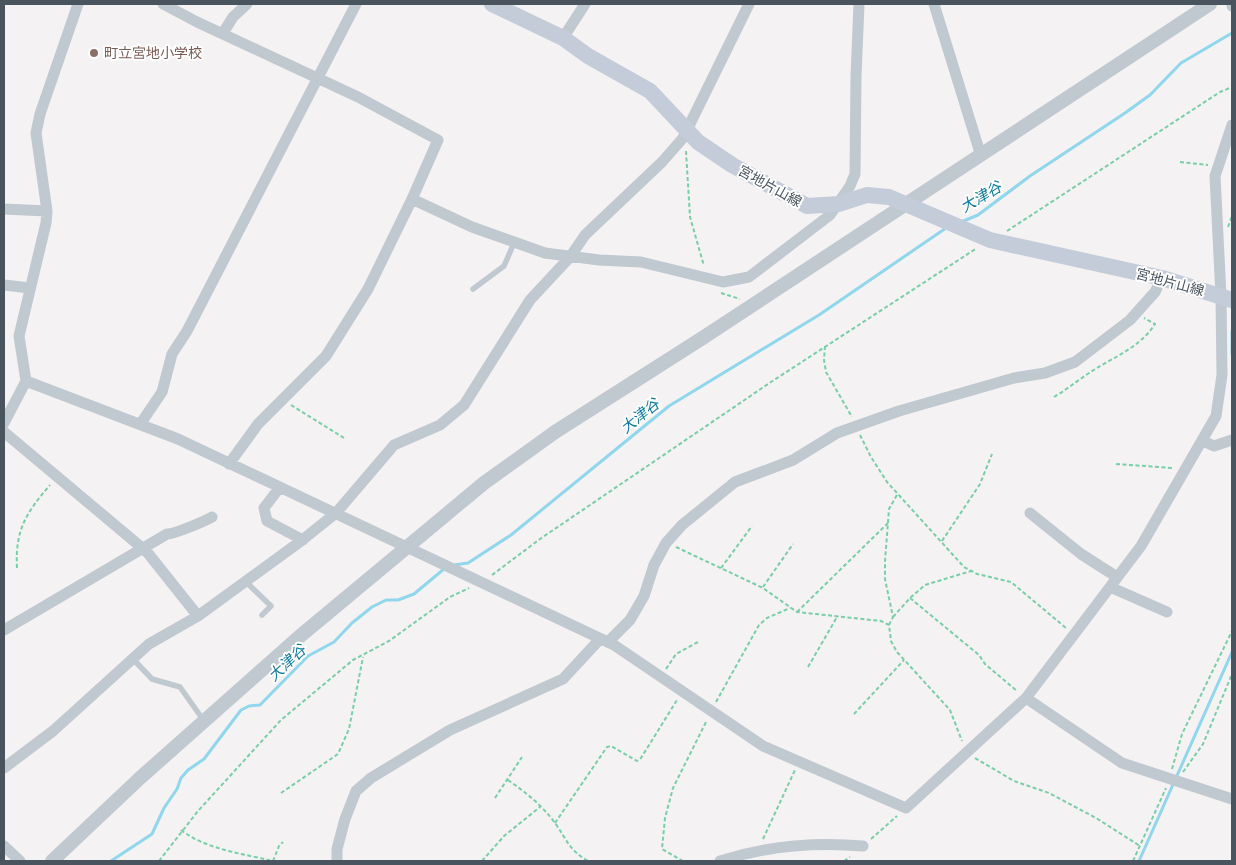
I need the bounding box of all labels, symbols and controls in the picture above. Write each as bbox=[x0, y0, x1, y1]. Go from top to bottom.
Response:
place label: 町立宮地小学校 bbox=[104, 45, 202, 61]
marker: 町立宮地小学校 bbox=[88, 47, 100, 59]
street label: 宮地片山線 bbox=[736, 162, 804, 210]
water label: 大津谷 bbox=[957, 177, 1007, 216]
street label: 宮地片山線 bbox=[1134, 265, 1206, 299]
water label: 大津谷 bbox=[617, 394, 665, 437]
water label: 大津谷 bbox=[264, 640, 311, 685]

